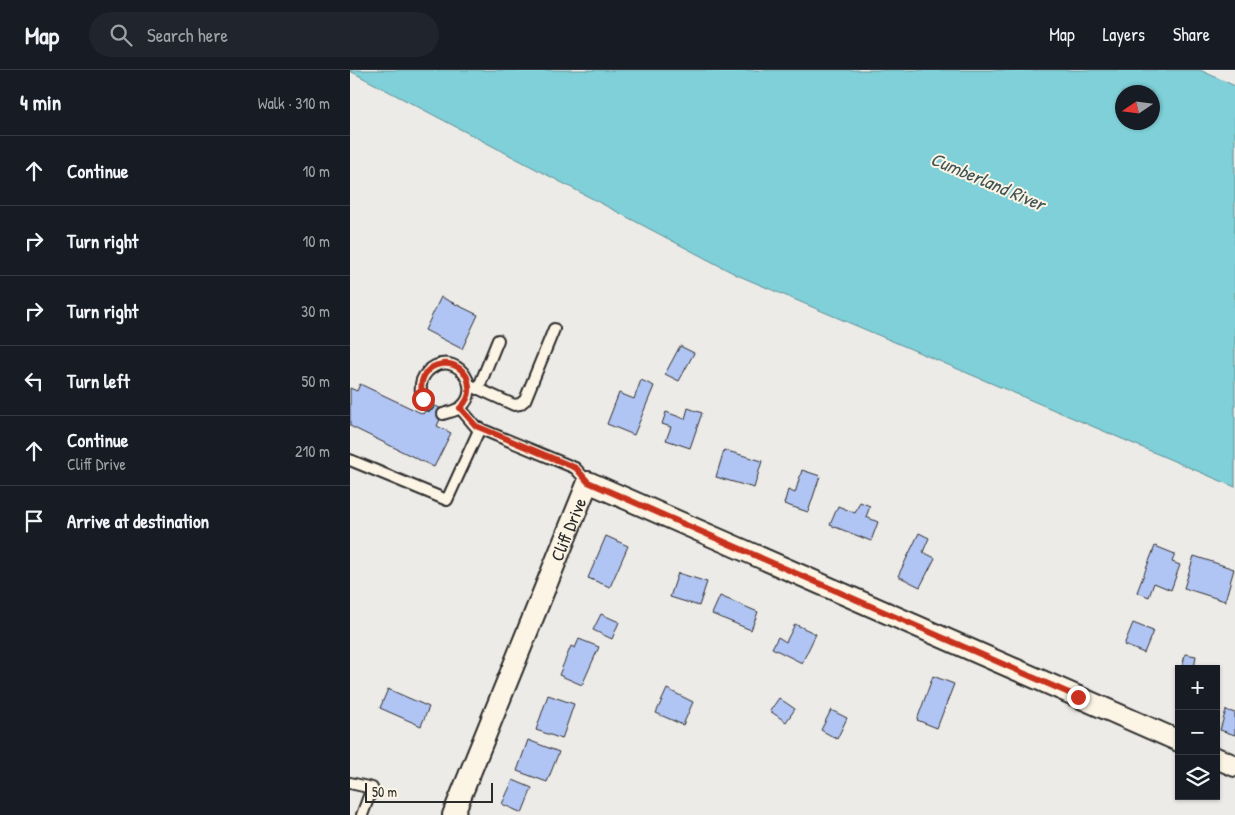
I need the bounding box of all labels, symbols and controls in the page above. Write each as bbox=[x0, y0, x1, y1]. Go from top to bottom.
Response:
search box bbox=[89, 12, 439, 57]
text: Map bbox=[25, 19, 59, 51]
icon: search bbox=[107, 21, 135, 49]
text: Search here bbox=[147, 22, 228, 48]
text: Map bbox=[1049, 22, 1075, 47]
text: Layers bbox=[1103, 22, 1145, 47]
text: Share bbox=[1173, 22, 1210, 47]
north arrow bbox=[1115, 85, 1160, 130]
text: 4 min bbox=[20, 88, 61, 117]
text: Walk · 310 m bbox=[258, 92, 330, 114]
water label: Cumberland River bbox=[927, 145, 1052, 218]
icon: ahead bbox=[20, 157, 48, 185]
text: Continue bbox=[67, 158, 128, 184]
text: 10 m bbox=[302, 160, 330, 182]
icon: right bbox=[20, 227, 48, 255]
text: Turn right bbox=[67, 228, 138, 254]
text: 10 m bbox=[302, 230, 330, 252]
icon: right bbox=[20, 297, 48, 325]
text: Turn right bbox=[67, 298, 138, 324]
text: 30 m bbox=[301, 300, 330, 322]
icon: left bbox=[20, 367, 48, 395]
text: Turn left bbox=[67, 368, 130, 394]
text: 50 m bbox=[302, 370, 330, 392]
route start bbox=[412, 388, 435, 411]
text: Continue bbox=[67, 427, 128, 453]
icon: ahead bbox=[20, 437, 48, 465]
text: 210 m bbox=[295, 440, 330, 462]
text: Cliff Drive bbox=[67, 453, 126, 475]
street label: Cliff Drive bbox=[544, 494, 592, 565]
icon: arrive bbox=[20, 507, 48, 535]
text: Arrive at destination bbox=[67, 508, 209, 534]
map controls bbox=[1175, 665, 1220, 800]
button: + bbox=[1175, 665, 1220, 710]
route end bbox=[1067, 686, 1090, 709]
button: − bbox=[1175, 710, 1220, 755]
button: layers bbox=[1175, 755, 1220, 800]
scale bar bbox=[365, 780, 492, 803]
text: 50 m bbox=[372, 782, 397, 801]

